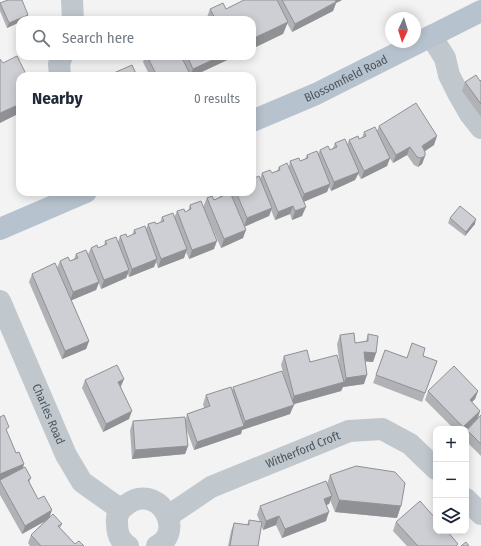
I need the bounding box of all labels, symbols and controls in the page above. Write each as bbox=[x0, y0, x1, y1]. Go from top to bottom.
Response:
north arrow bbox=[385, 12, 421, 48]
search box bbox=[16, 16, 256, 60]
icon: search bbox=[30, 27, 52, 49]
text: Search here bbox=[62, 29, 134, 47]
street label: Blossomfield Road bbox=[302, 52, 390, 105]
text: Nearby bbox=[32, 88, 83, 109]
text: 0 results bbox=[194, 91, 240, 106]
street label: Charles Road bbox=[29, 382, 68, 446]
map controls bbox=[433, 426, 469, 534]
button: + bbox=[433, 426, 469, 462]
street label: Witherford Croft bbox=[264, 428, 342, 471]
button: − bbox=[433, 462, 469, 498]
button: layers bbox=[433, 498, 469, 534]

